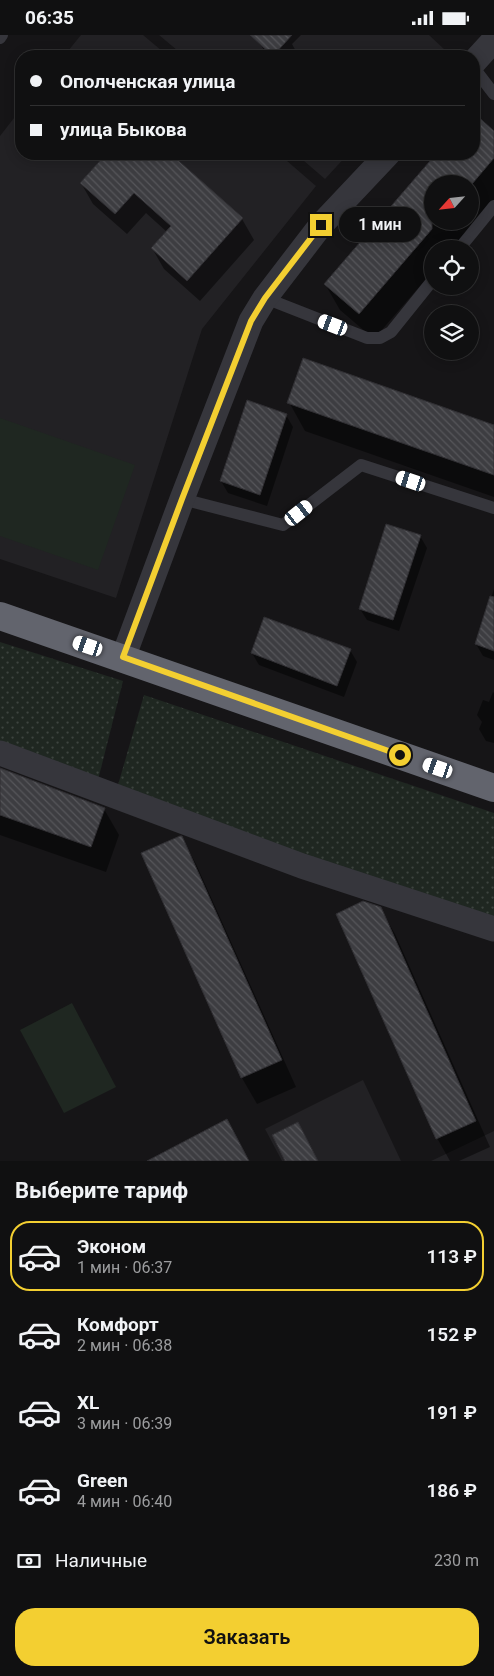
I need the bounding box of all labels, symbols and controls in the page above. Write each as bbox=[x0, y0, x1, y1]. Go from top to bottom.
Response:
text: 06:35 bbox=[25, 6, 74, 29]
text: Ополченская улица bbox=[60, 70, 235, 93]
text: улица Быкова bbox=[60, 118, 187, 141]
north arrow bbox=[424, 175, 479, 230]
map controls bbox=[424, 175, 479, 360]
callout: 1 мин bbox=[338, 207, 421, 243]
route end bbox=[310, 214, 332, 236]
text: 1 мин bbox=[358, 215, 402, 234]
button: locate bbox=[424, 240, 479, 295]
button: layers bbox=[424, 305, 479, 360]
car bbox=[316, 313, 349, 337]
car bbox=[394, 469, 427, 493]
car bbox=[282, 498, 315, 528]
car bbox=[71, 634, 104, 658]
route start bbox=[389, 744, 411, 766]
car bbox=[421, 756, 454, 780]
text: Выберите тариф bbox=[15, 1178, 188, 1203]
icon: car bbox=[17, 1234, 62, 1279]
text: Эконом bbox=[77, 1235, 146, 1258]
text: 113 ₽ bbox=[426, 1245, 477, 1268]
text: 1 мин · 06:37 bbox=[77, 1258, 172, 1277]
icon: car bbox=[17, 1312, 62, 1357]
text: Комфорт bbox=[77, 1313, 159, 1336]
text: 152 ₽ bbox=[426, 1323, 477, 1346]
text: 2 мин · 06:38 bbox=[77, 1336, 172, 1355]
icon: car bbox=[17, 1390, 62, 1435]
text: XL bbox=[77, 1391, 99, 1414]
text: 191 ₽ bbox=[426, 1401, 477, 1424]
text: 3 мин · 06:39 bbox=[77, 1414, 172, 1433]
icon: car bbox=[17, 1468, 62, 1513]
text: Green bbox=[77, 1469, 128, 1492]
text: 186 ₽ bbox=[426, 1479, 477, 1502]
text: 4 мин · 06:40 bbox=[77, 1492, 172, 1511]
icon: cash bbox=[15, 1547, 43, 1575]
text: Наличные bbox=[55, 1549, 147, 1572]
text: 230 m bbox=[434, 1551, 479, 1570]
button: Заказать bbox=[15, 1608, 479, 1666]

